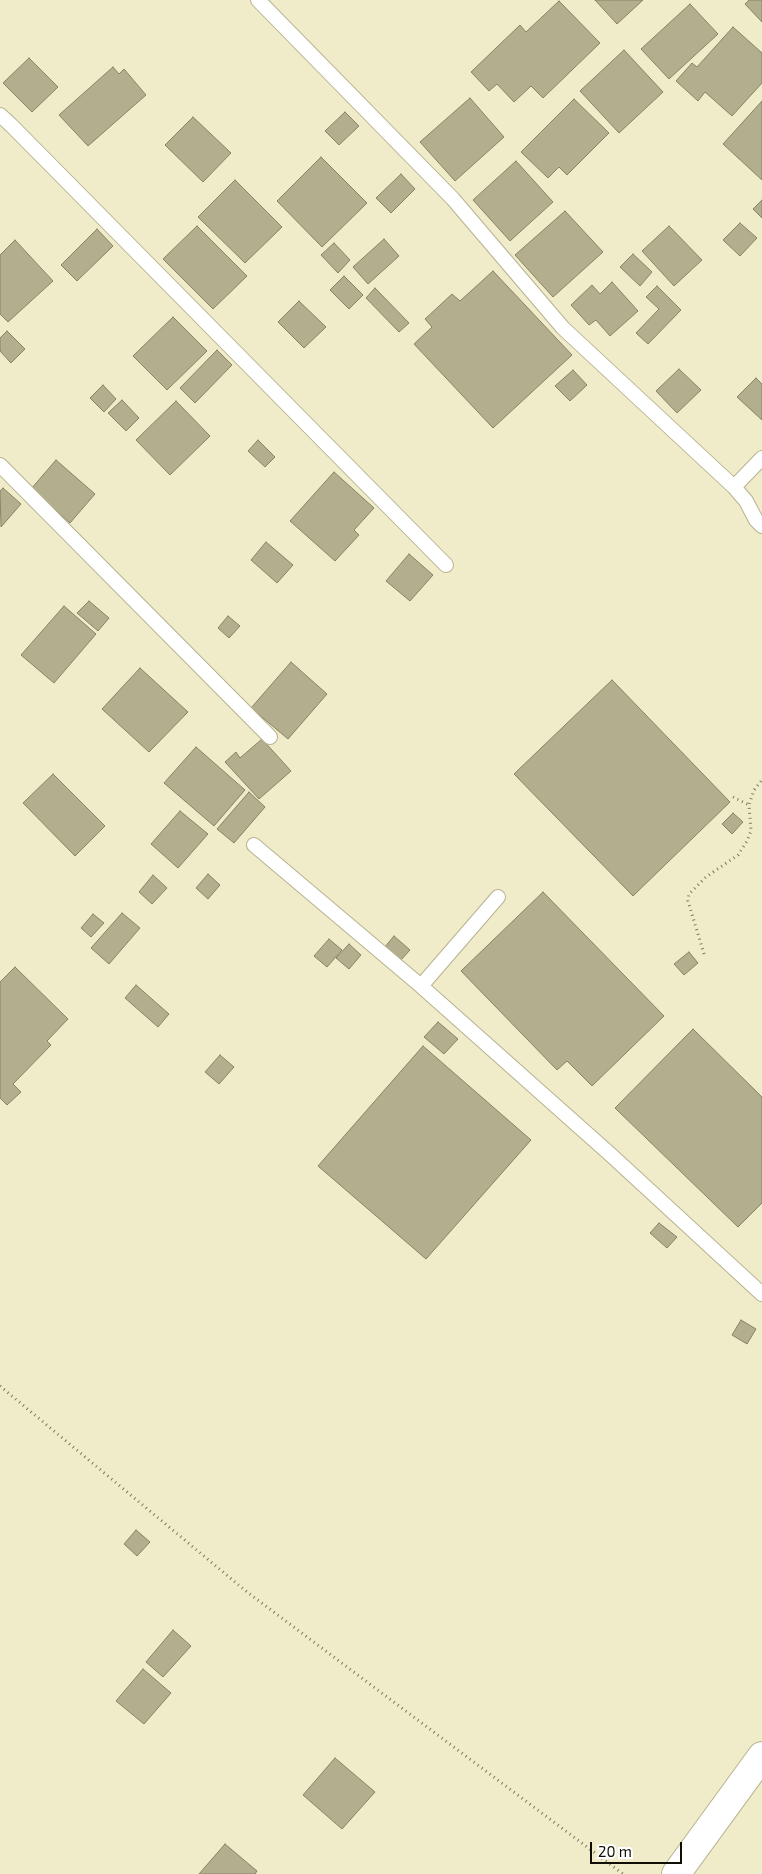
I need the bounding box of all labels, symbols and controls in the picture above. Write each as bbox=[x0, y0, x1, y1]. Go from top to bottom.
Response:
scale bar bbox=[592, 1832, 684, 1864]
text: 20 m bbox=[598, 1842, 632, 1860]

